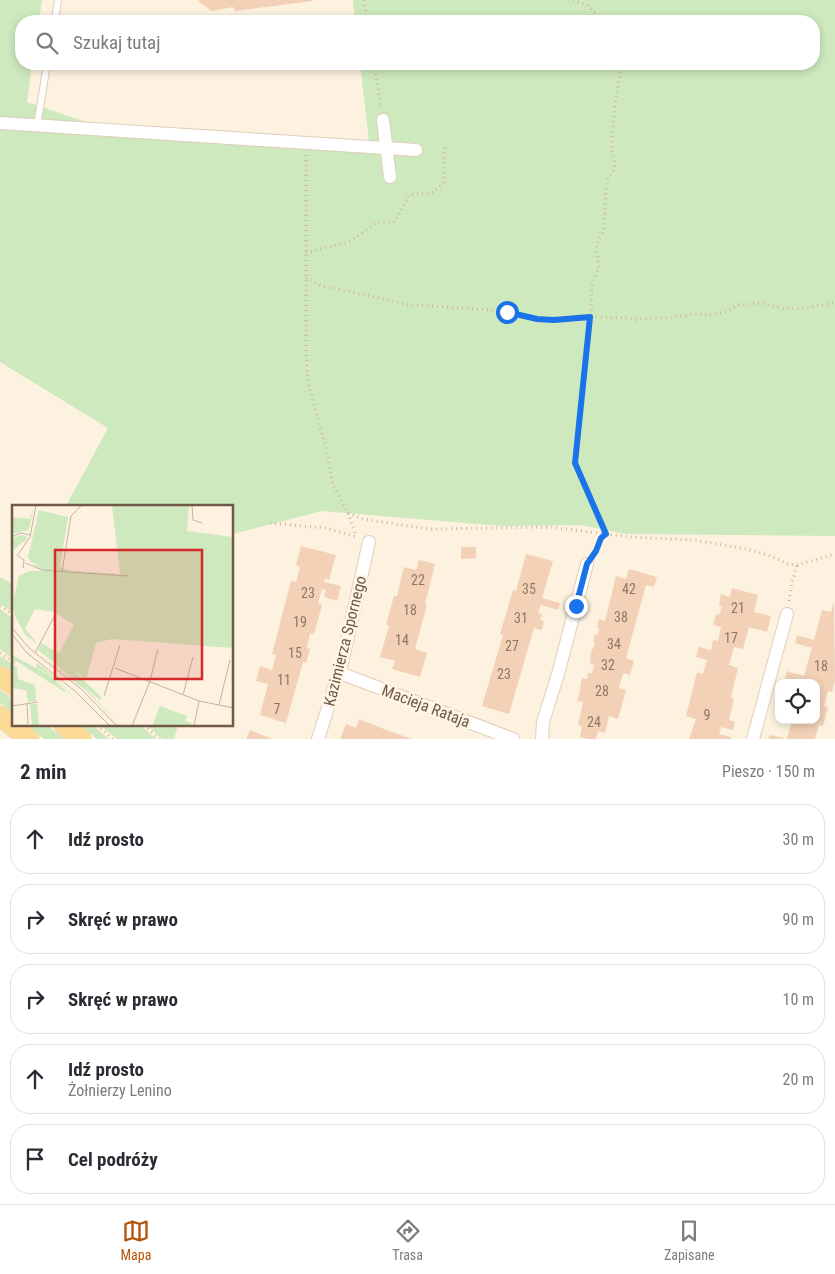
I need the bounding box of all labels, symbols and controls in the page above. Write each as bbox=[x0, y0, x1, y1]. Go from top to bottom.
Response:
search box bbox=[15, 15, 820, 70]
icon: search bbox=[33, 29, 61, 57]
text: Szukaj tutaj bbox=[73, 31, 160, 54]
route start bbox=[496, 301, 519, 324]
inset map bbox=[12, 505, 234, 726]
house number: 22 bbox=[411, 572, 425, 588]
street label: Kazimierza Spornego bbox=[320, 574, 370, 708]
house number: 35 bbox=[522, 581, 536, 597]
house number: 42 bbox=[622, 581, 636, 597]
house number: 23 bbox=[301, 585, 315, 601]
route end bbox=[565, 595, 588, 618]
house number: 21 bbox=[731, 600, 745, 616]
house number: 18 bbox=[403, 602, 417, 618]
house number: 38 bbox=[614, 609, 628, 625]
house number: 31 bbox=[514, 610, 528, 626]
house number: 19 bbox=[293, 614, 307, 630]
house number: 17 bbox=[724, 630, 738, 646]
house number: 14 bbox=[395, 632, 409, 648]
house number: 34 bbox=[607, 636, 621, 652]
house number: 27 bbox=[505, 638, 519, 654]
house number: 15 bbox=[288, 645, 302, 661]
house number: 32 bbox=[601, 657, 615, 673]
house number: 18 bbox=[814, 658, 828, 674]
house number: 23 bbox=[497, 666, 511, 682]
house number: 11 bbox=[277, 672, 291, 688]
map controls bbox=[775, 679, 820, 724]
button: locate bbox=[775, 679, 820, 724]
street label: Macieja Rataja bbox=[379, 680, 473, 732]
house number: 28 bbox=[595, 683, 609, 699]
house number: 7 bbox=[274, 701, 281, 717]
house number: 9 bbox=[704, 707, 710, 723]
house number: 24 bbox=[587, 714, 601, 730]
text: 2 min bbox=[20, 760, 67, 784]
text: Pieszo · 150 m bbox=[722, 762, 815, 781]
icon: ahead bbox=[21, 825, 49, 853]
text: Idź prosto bbox=[68, 828, 144, 851]
text: 30 m bbox=[782, 830, 814, 849]
icon: right bbox=[21, 905, 49, 933]
text: Skręć w prawo bbox=[68, 908, 178, 931]
text: 90 m bbox=[782, 910, 814, 929]
icon: right bbox=[21, 985, 49, 1013]
text: Skręć w prawo bbox=[68, 988, 178, 1011]
text: 10 m bbox=[782, 990, 814, 1009]
text: Idź prosto bbox=[68, 1058, 144, 1081]
icon: ahead bbox=[21, 1065, 49, 1093]
text: 20 m bbox=[782, 1070, 814, 1089]
text: Żołnierzy Lenino bbox=[68, 1081, 172, 1100]
icon: arrive bbox=[21, 1145, 49, 1173]
text: Cel podróży bbox=[68, 1148, 158, 1171]
tab: Mapa bbox=[120, 1217, 151, 1263]
tab: Trasa bbox=[392, 1217, 423, 1263]
tab: Zapisane bbox=[664, 1217, 715, 1263]

